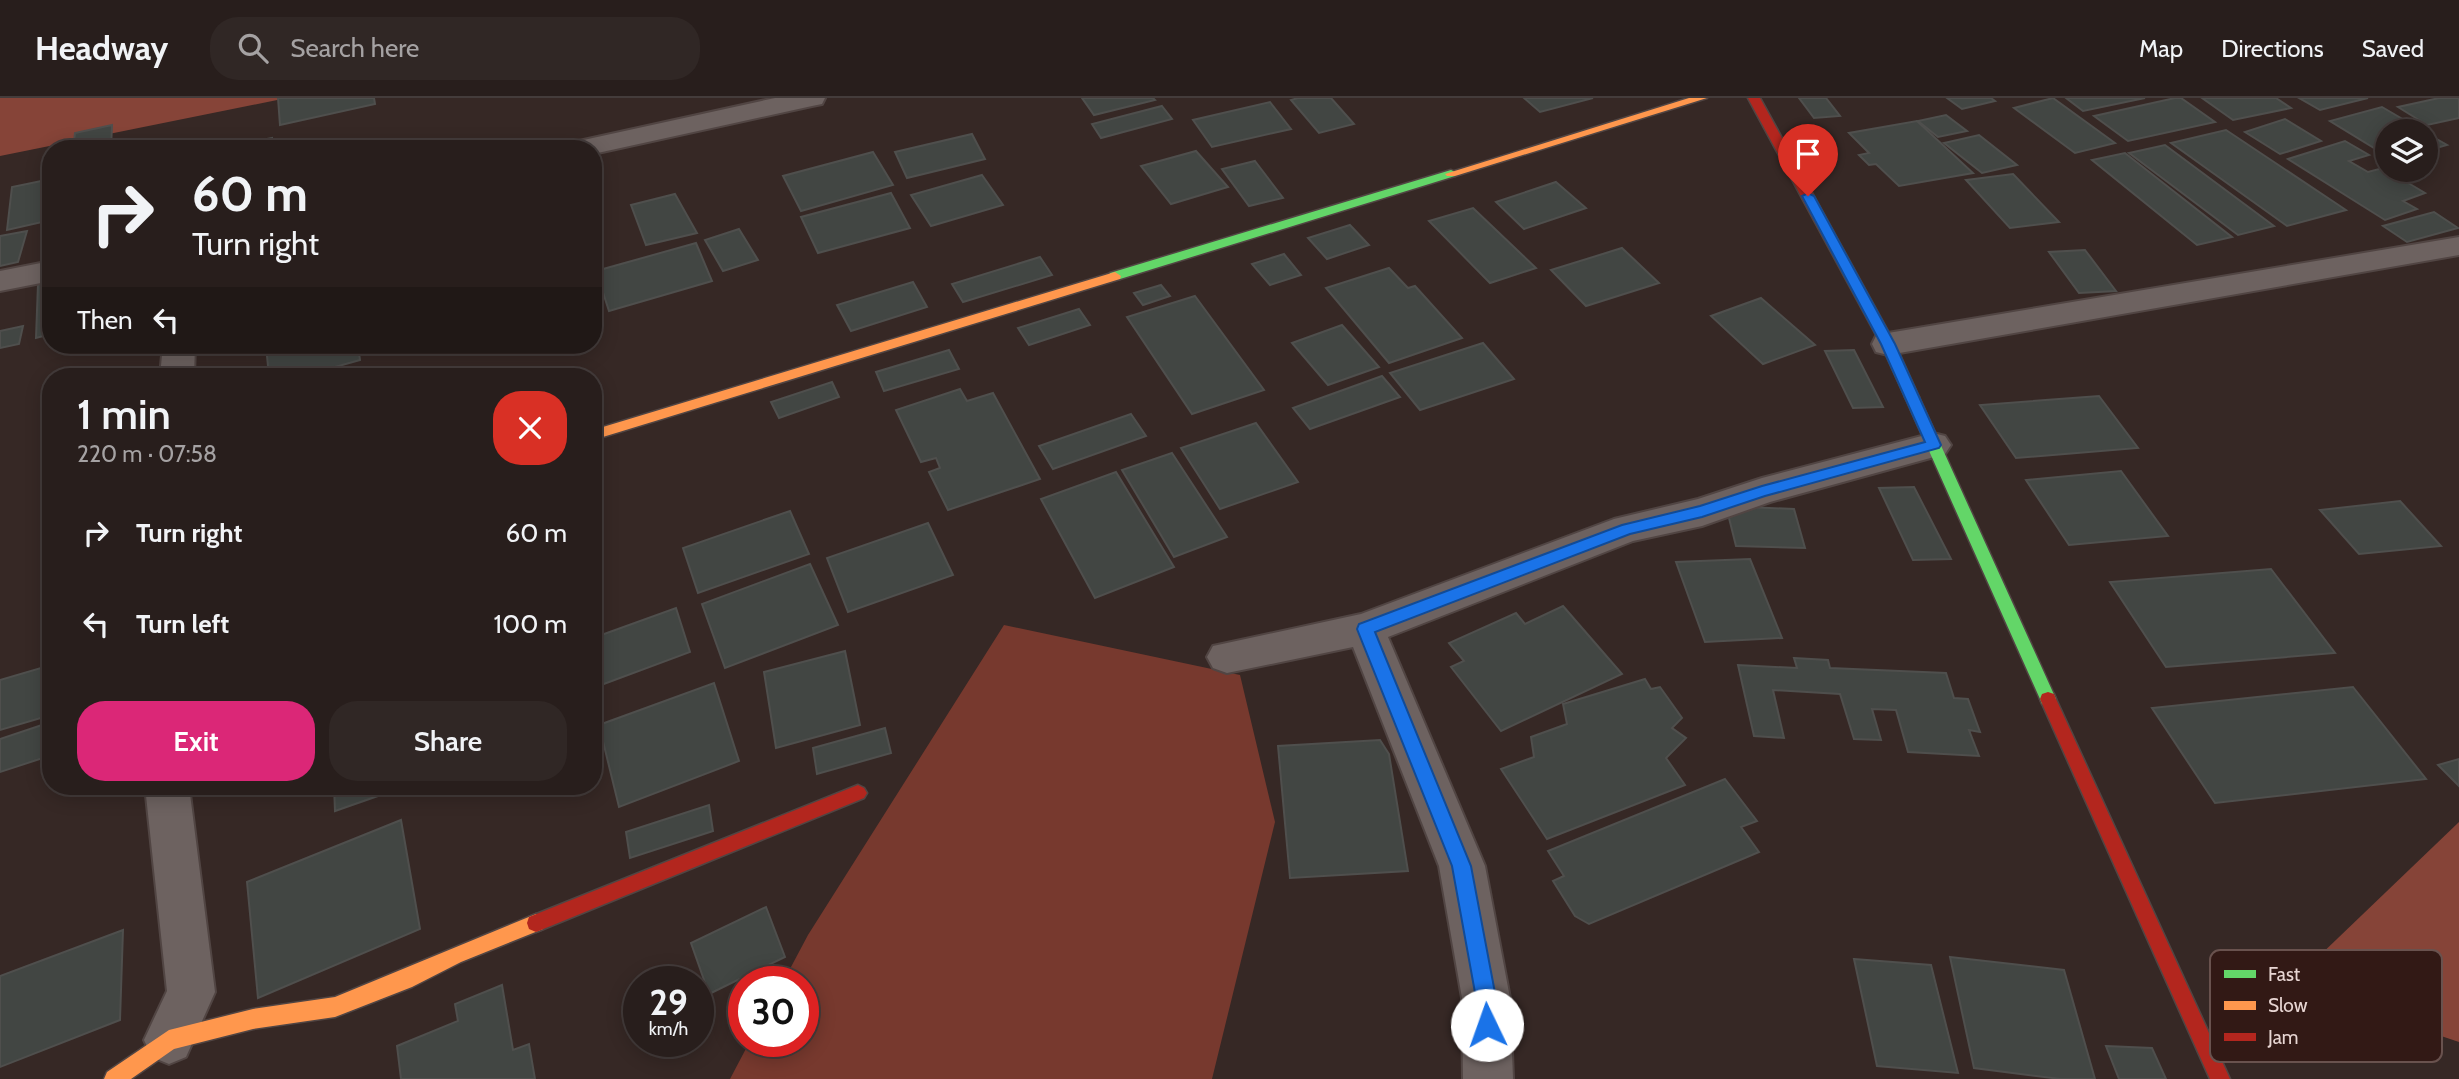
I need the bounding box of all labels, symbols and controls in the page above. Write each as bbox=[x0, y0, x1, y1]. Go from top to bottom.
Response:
search box bbox=[210, 17, 700, 80]
text: Headway bbox=[35, 28, 168, 68]
icon: search bbox=[234, 29, 272, 67]
text: Search here bbox=[290, 32, 419, 64]
text: Map bbox=[2139, 34, 2183, 63]
text: Directions bbox=[2221, 34, 2324, 63]
text: Saved bbox=[2362, 34, 2424, 63]
map controls bbox=[2375, 119, 2438, 182]
button: layers bbox=[2375, 119, 2438, 182]
pin bbox=[1778, 124, 1838, 196]
icon: arrive bbox=[1789, 135, 1827, 173]
text: 60 m bbox=[192, 164, 308, 223]
icon: right bbox=[77, 168, 168, 259]
text: Turn right bbox=[192, 224, 319, 263]
icon: left bbox=[147, 301, 185, 339]
text: Then bbox=[77, 304, 133, 336]
text: 1 min bbox=[77, 388, 171, 440]
button: close bbox=[493, 391, 567, 465]
text: 220 m · 07:58 bbox=[77, 440, 217, 468]
icon: right bbox=[77, 514, 115, 552]
text: Turn right bbox=[136, 517, 242, 549]
text: 60 m bbox=[505, 517, 567, 549]
icon: left bbox=[77, 605, 115, 643]
text: Turn left bbox=[136, 608, 229, 640]
text: 100 m bbox=[494, 608, 567, 640]
button: Exit bbox=[77, 701, 315, 781]
button: Share bbox=[329, 701, 567, 781]
legend bbox=[2210, 950, 2442, 1062]
text: Fast bbox=[2268, 963, 2301, 986]
speed limit sign: 30 bbox=[728, 966, 819, 1057]
text: 29 bbox=[649, 981, 688, 1024]
position arrow bbox=[1450, 988, 1524, 1062]
text: Slow bbox=[2268, 994, 2308, 1017]
text: km/h bbox=[649, 1018, 688, 1040]
text: Jam bbox=[2267, 1026, 2298, 1049]

